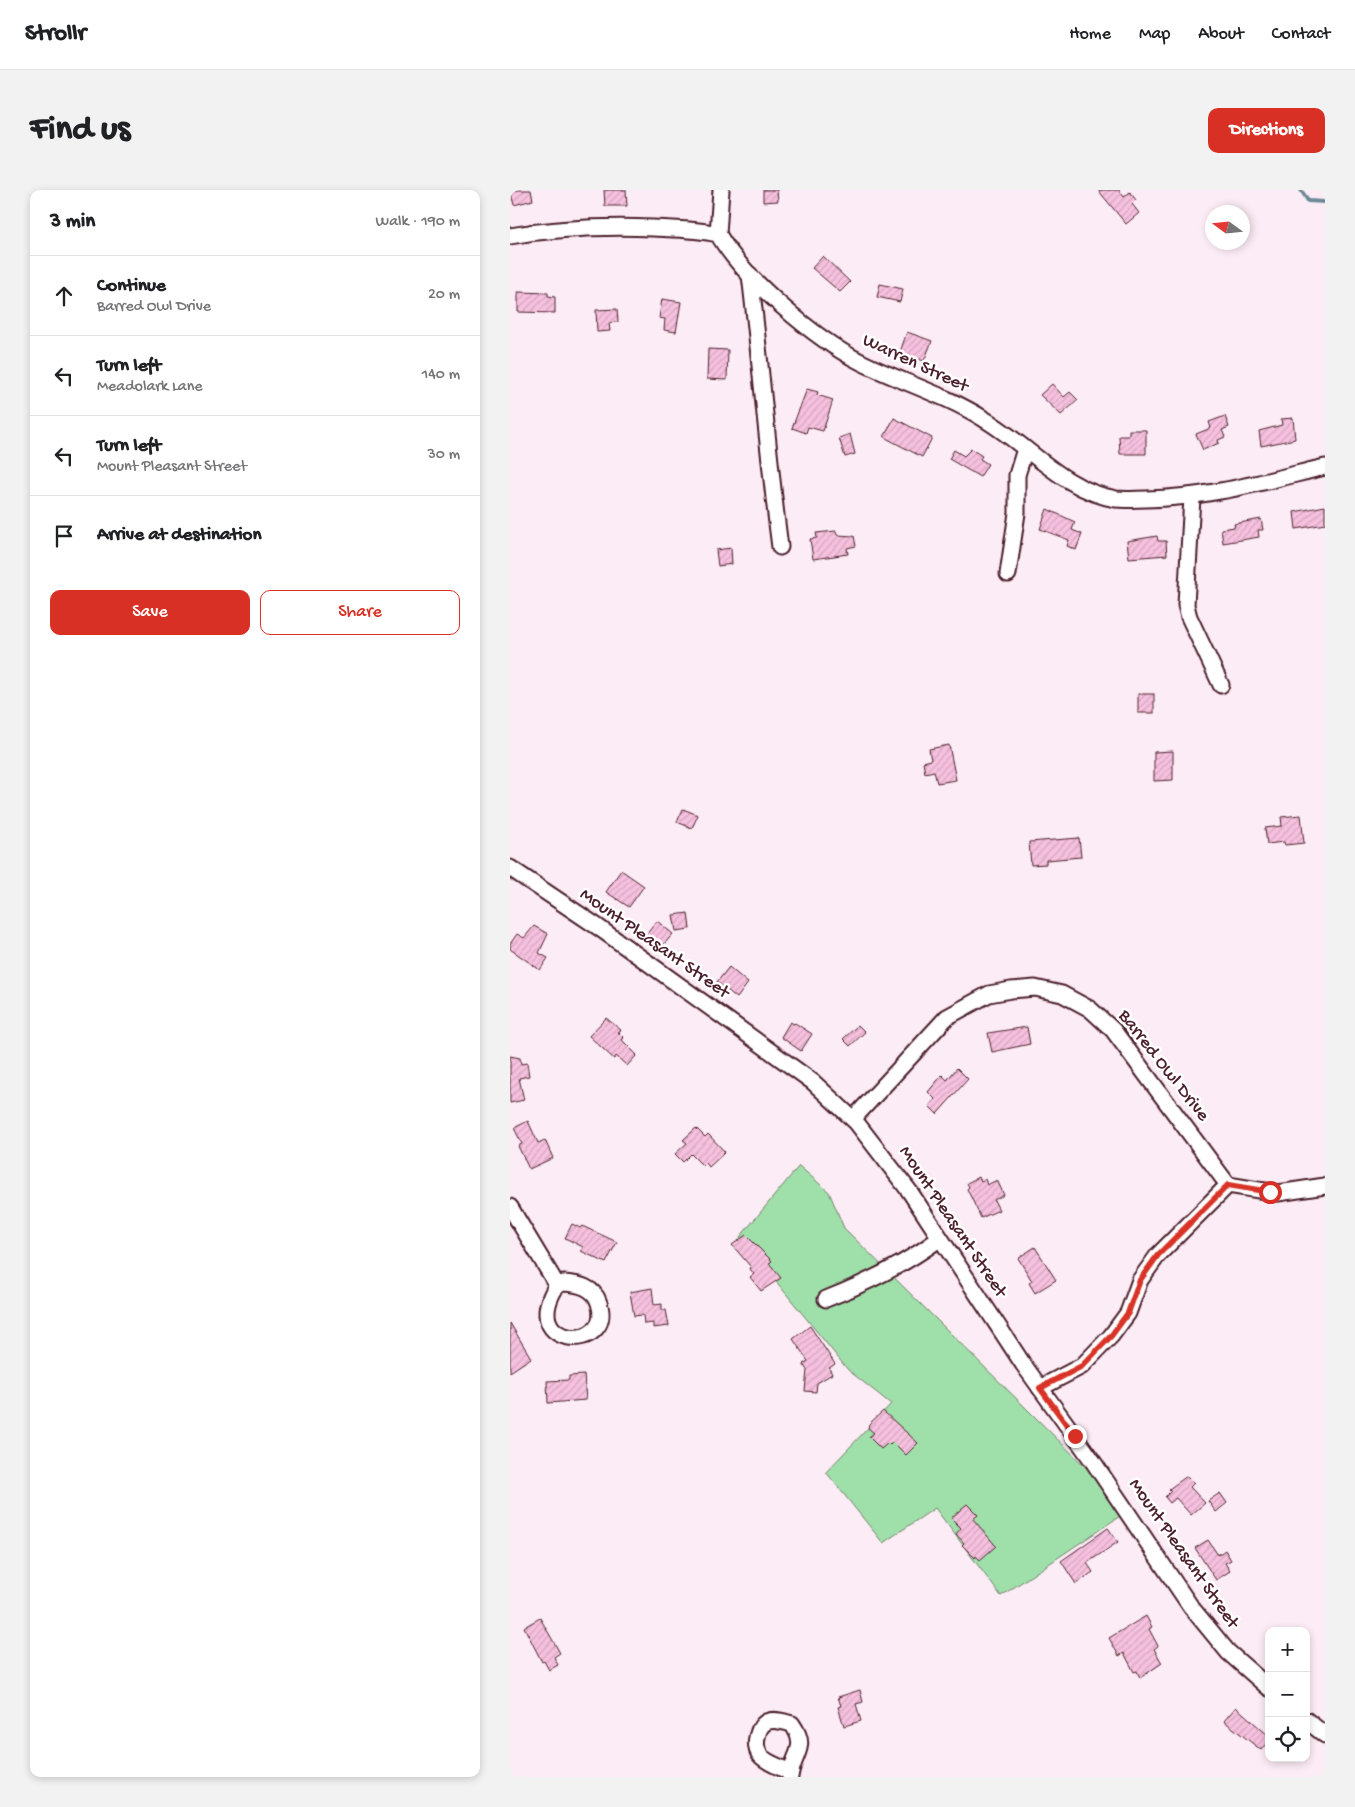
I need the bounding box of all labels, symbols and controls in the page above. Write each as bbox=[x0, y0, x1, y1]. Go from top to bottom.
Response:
text: Strollr bbox=[25, 20, 86, 49]
text: Home bbox=[1069, 24, 1111, 45]
text: Map bbox=[1139, 24, 1170, 45]
text: About bbox=[1198, 24, 1244, 45]
text: Contact bbox=[1272, 24, 1330, 45]
button: Directions bbox=[1208, 108, 1325, 153]
text: Find us bbox=[30, 110, 130, 151]
north arrow bbox=[1205, 205, 1250, 250]
text: 3 min bbox=[50, 210, 95, 235]
text: Walk · 190 m bbox=[376, 213, 460, 232]
text: Continue bbox=[97, 275, 166, 298]
icon: ahead bbox=[50, 282, 78, 310]
text: 20 m bbox=[428, 286, 460, 305]
text: Barred Owl Drive bbox=[97, 298, 211, 317]
street label: Warren Street bbox=[858, 329, 974, 399]
text: Turn left bbox=[97, 355, 161, 378]
icon: left bbox=[50, 362, 78, 390]
text: 140 m bbox=[422, 366, 460, 385]
text: Meadolark Lane bbox=[97, 378, 203, 397]
text: Turn left bbox=[97, 435, 161, 458]
icon: left bbox=[50, 442, 78, 470]
text: 30 m bbox=[427, 446, 460, 465]
text: Mount Pleasant Street bbox=[97, 458, 247, 477]
icon: arrive bbox=[50, 522, 78, 550]
text: Arrive at destination bbox=[97, 524, 261, 547]
button: Save bbox=[50, 590, 250, 635]
button: Share bbox=[260, 590, 460, 635]
street label: Mount Pleasant Street bbox=[575, 884, 735, 1006]
street label: Barred Owl Drive bbox=[1112, 1005, 1214, 1127]
street label: Mount Pleasant Street bbox=[893, 1142, 1012, 1304]
route start bbox=[1259, 1181, 1282, 1204]
route end bbox=[1064, 1425, 1087, 1448]
street label: Mount Pleasant Street bbox=[1123, 1475, 1245, 1635]
map controls bbox=[1265, 1627, 1310, 1762]
button: + bbox=[1265, 1627, 1310, 1672]
button: − bbox=[1265, 1672, 1310, 1717]
button: locate bbox=[1265, 1717, 1310, 1762]

